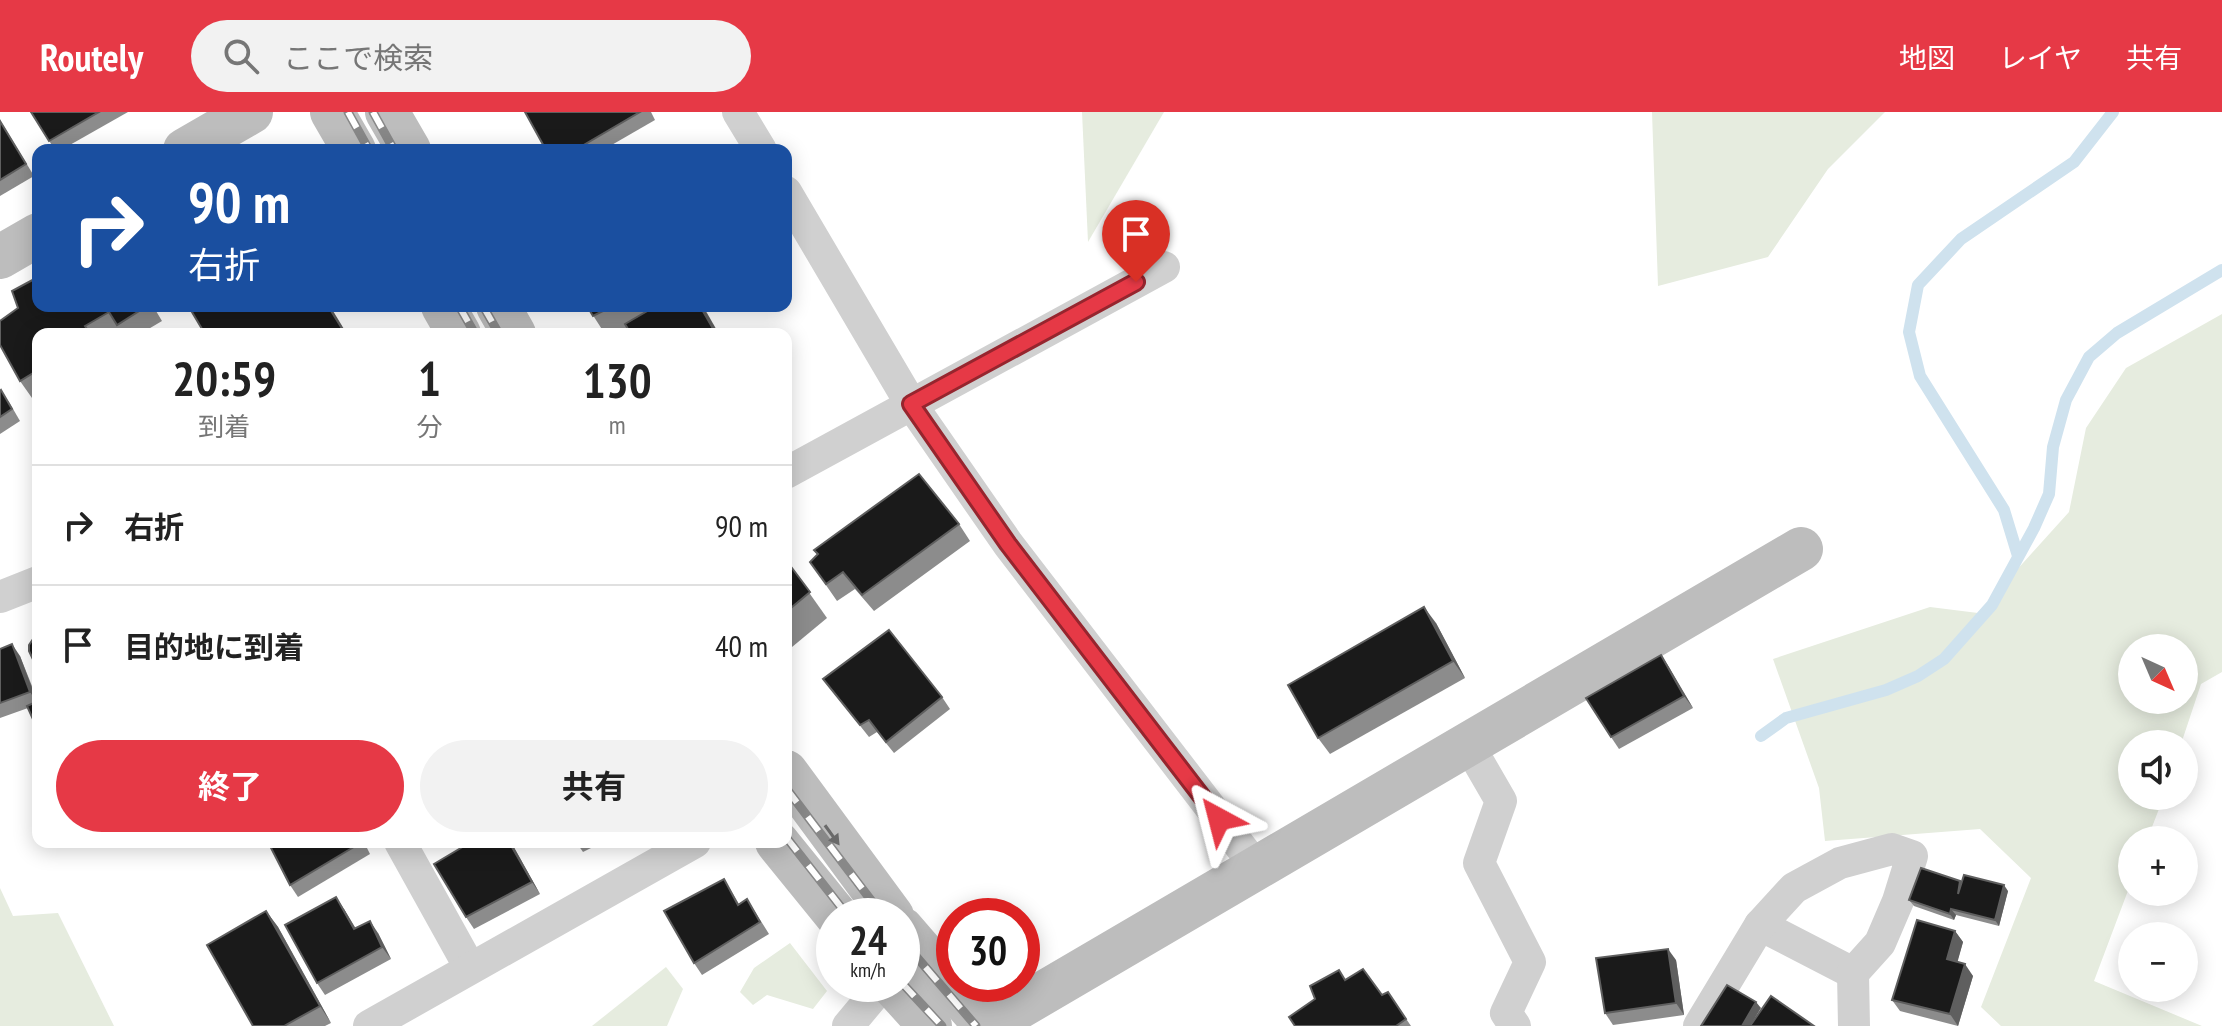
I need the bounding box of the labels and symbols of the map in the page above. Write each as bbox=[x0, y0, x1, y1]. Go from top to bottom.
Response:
pin bbox=[1102, 200, 1170, 282]
north arrow bbox=[2118, 634, 2198, 714]
position arrow bbox=[1177, 777, 1261, 861]
one-way arrow bbox=[824, 824, 840, 845]
speed limit sign: 30 bbox=[936, 898, 1040, 1002]

